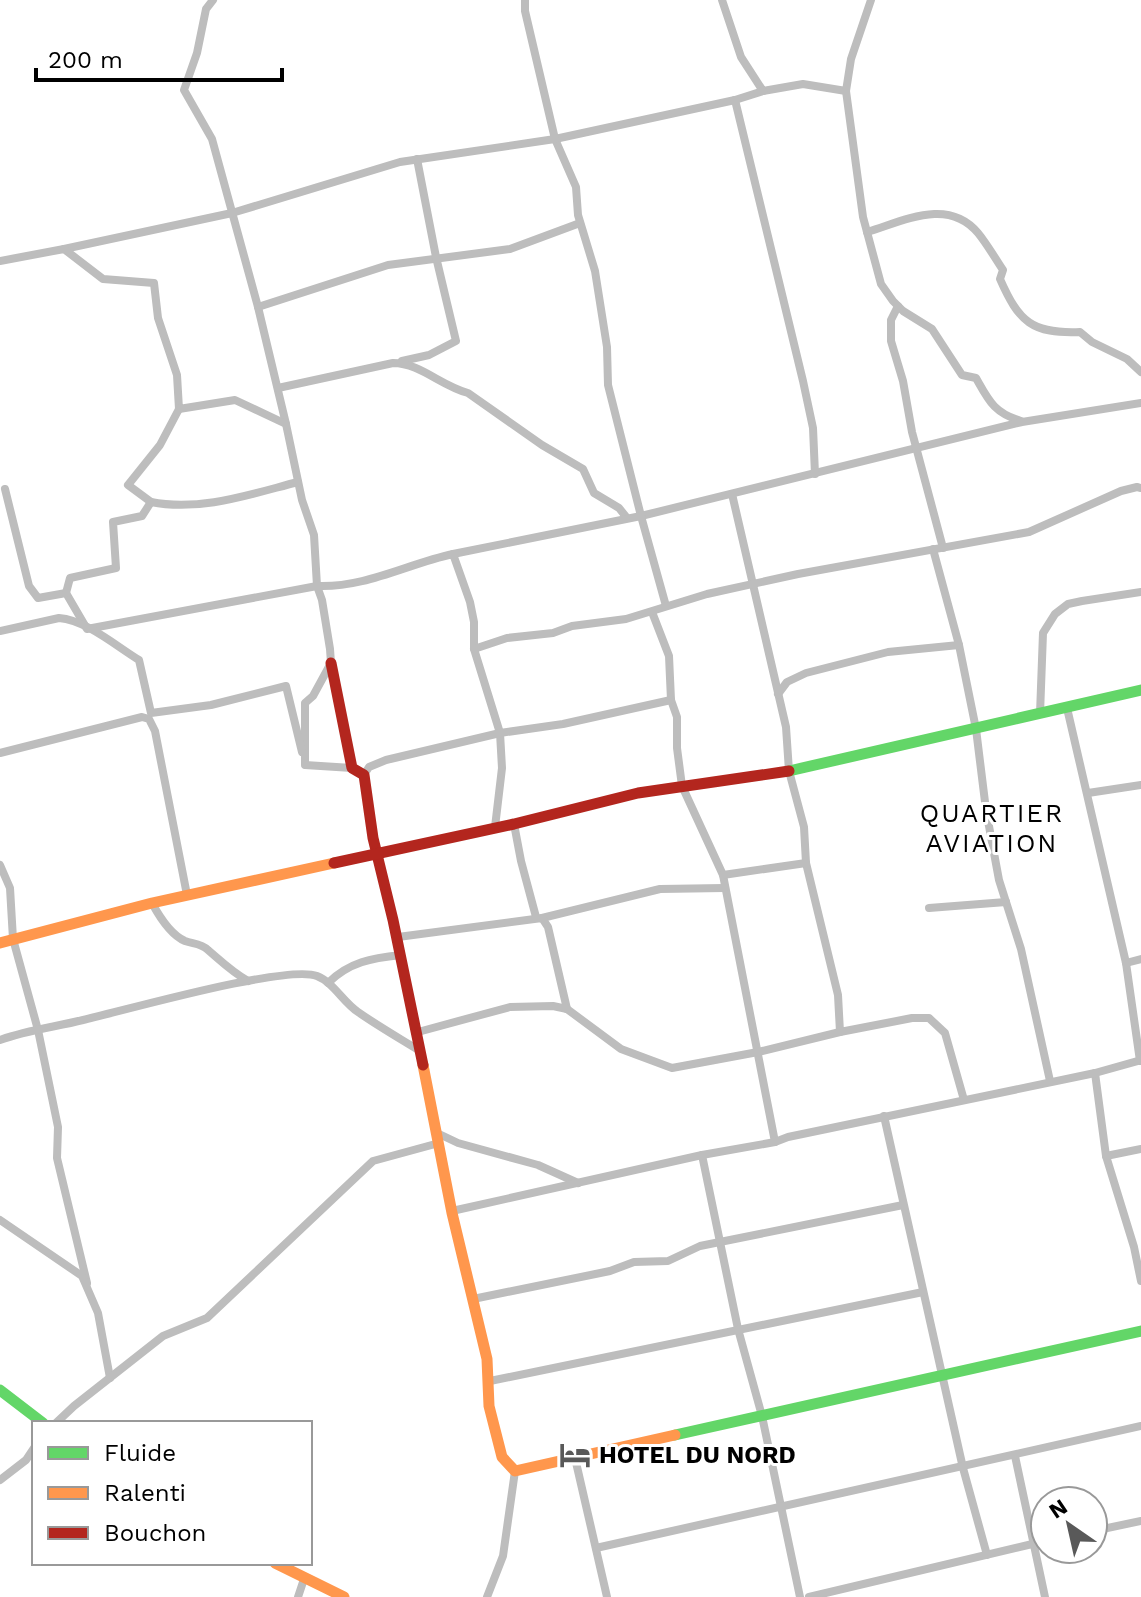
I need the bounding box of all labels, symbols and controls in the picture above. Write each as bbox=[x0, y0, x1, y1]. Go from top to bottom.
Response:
scale bar bbox=[36, 32, 282, 82]
text: 200 m bbox=[48, 46, 123, 74]
district label: QUARTIER AVIATION bbox=[920, 798, 1064, 858]
legend bbox=[32, 1421, 312, 1565]
hotel icon: HOTEL DU NORD bbox=[558, 1438, 592, 1472]
text: Fluide bbox=[104, 1439, 176, 1467]
place label: HOTEL DU NORD bbox=[599, 1441, 796, 1469]
text: Ralenti bbox=[104, 1479, 186, 1507]
north arrow bbox=[1029, 1485, 1109, 1565]
text: N bbox=[1044, 1494, 1072, 1524]
text: Bouchon bbox=[104, 1519, 206, 1547]

